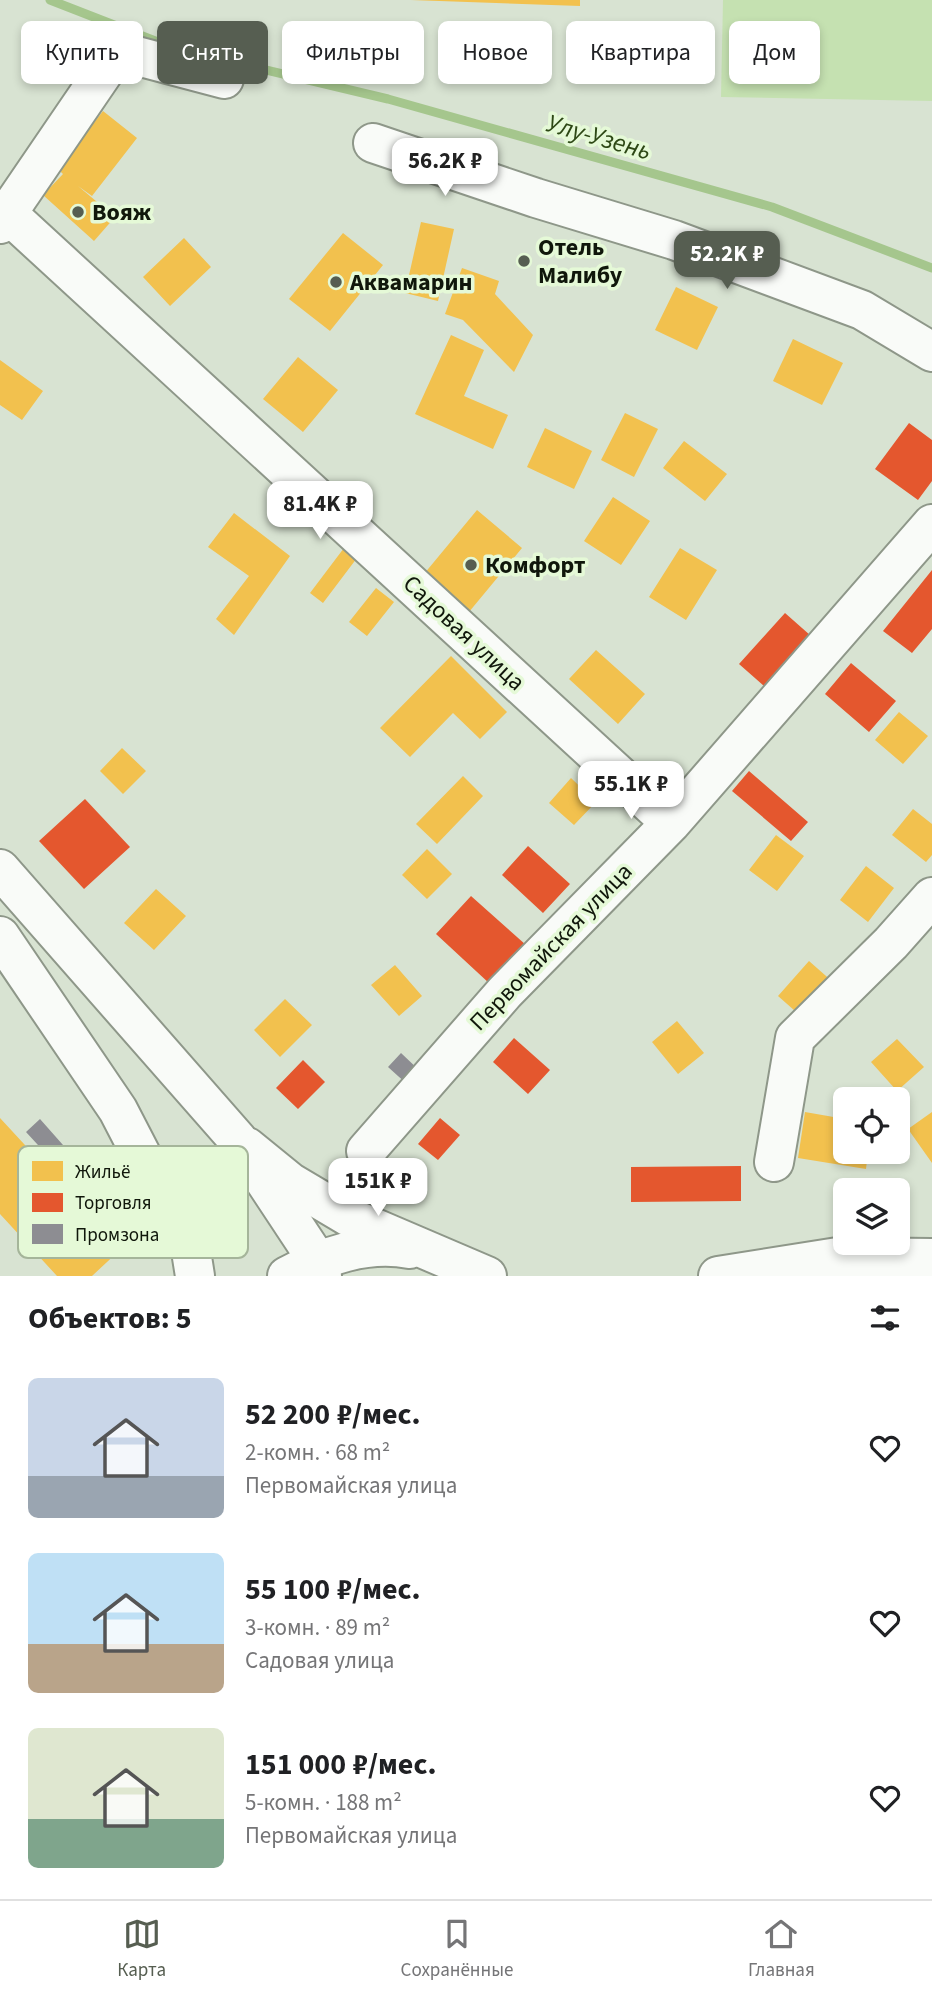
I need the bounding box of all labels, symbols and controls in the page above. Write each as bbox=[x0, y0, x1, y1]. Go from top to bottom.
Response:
chip: Купить bbox=[21, 21, 143, 84]
chip: Снять bbox=[157, 21, 268, 84]
chip: Фильтры bbox=[282, 21, 424, 84]
chip: Новое bbox=[438, 21, 552, 84]
chip: Квартира bbox=[566, 21, 715, 84]
chip: Дом bbox=[729, 21, 820, 84]
water label: Улу-Узень bbox=[543, 105, 655, 169]
pin: 56.2K ₽ bbox=[380, 138, 510, 198]
text: 56.2K ₽ bbox=[408, 144, 482, 177]
place label: Вояж bbox=[92, 195, 152, 230]
marker: Вояж bbox=[70, 204, 86, 220]
place label: Отель Малибу bbox=[538, 230, 623, 293]
pin: 52.2K ₽ bbox=[662, 232, 792, 291]
text: 52.2K ₽ bbox=[690, 237, 764, 270]
marker: Отель Малибу bbox=[516, 253, 532, 269]
place label: Аквамарин bbox=[349, 265, 472, 300]
marker: Аквамарин bbox=[328, 274, 344, 290]
pin: 81.4K ₽ bbox=[255, 482, 385, 541]
text: 81.4K ₽ bbox=[283, 487, 357, 520]
place label: Комфорт bbox=[485, 548, 586, 583]
marker: Комфорт bbox=[463, 557, 479, 573]
street label: Садовая улица bbox=[395, 567, 533, 699]
pin: 55.1K ₽ bbox=[566, 762, 696, 821]
text: 55.1K ₽ bbox=[594, 767, 668, 800]
street label: Первомайская улица bbox=[461, 855, 641, 1039]
map controls bbox=[833, 1087, 910, 1255]
button: locate bbox=[833, 1087, 910, 1164]
legend bbox=[18, 1146, 248, 1258]
pin: 151K ₽ bbox=[321, 1158, 435, 1218]
text: Жильё bbox=[75, 1159, 130, 1186]
text: 151K ₽ bbox=[344, 1164, 412, 1197]
button: layers bbox=[833, 1178, 910, 1255]
text: Торговля bbox=[75, 1190, 152, 1217]
text: Промзона bbox=[75, 1222, 159, 1249]
text: Объектов: 5 bbox=[28, 1297, 192, 1340]
icon: filters bbox=[866, 1299, 904, 1337]
text: 52 200 ₽/мес. bbox=[245, 1393, 421, 1436]
icon: home bbox=[84, 1406, 168, 1490]
icon: heart bbox=[866, 1429, 904, 1467]
text: 2-комн. · 68 m² bbox=[245, 1436, 390, 1469]
text: Первомайская улица bbox=[245, 1469, 457, 1502]
text: 55 100 ₽/мес. bbox=[245, 1568, 421, 1611]
icon: home bbox=[84, 1581, 168, 1665]
icon: heart bbox=[866, 1604, 904, 1642]
text: 3-комн. · 89 m² bbox=[245, 1611, 390, 1644]
text: Садовая улица bbox=[245, 1644, 394, 1677]
text: 151 000 ₽/мес. bbox=[245, 1743, 436, 1786]
icon: home bbox=[84, 1756, 168, 1840]
icon: heart bbox=[866, 1779, 904, 1817]
text: 5-комн. · 188 m² bbox=[245, 1786, 402, 1819]
text: Первомайская улица bbox=[245, 1819, 457, 1852]
tab: Карта bbox=[117, 1915, 166, 1984]
tab: Сохранённые bbox=[401, 1915, 513, 1984]
tab: Главная bbox=[748, 1915, 815, 1984]

